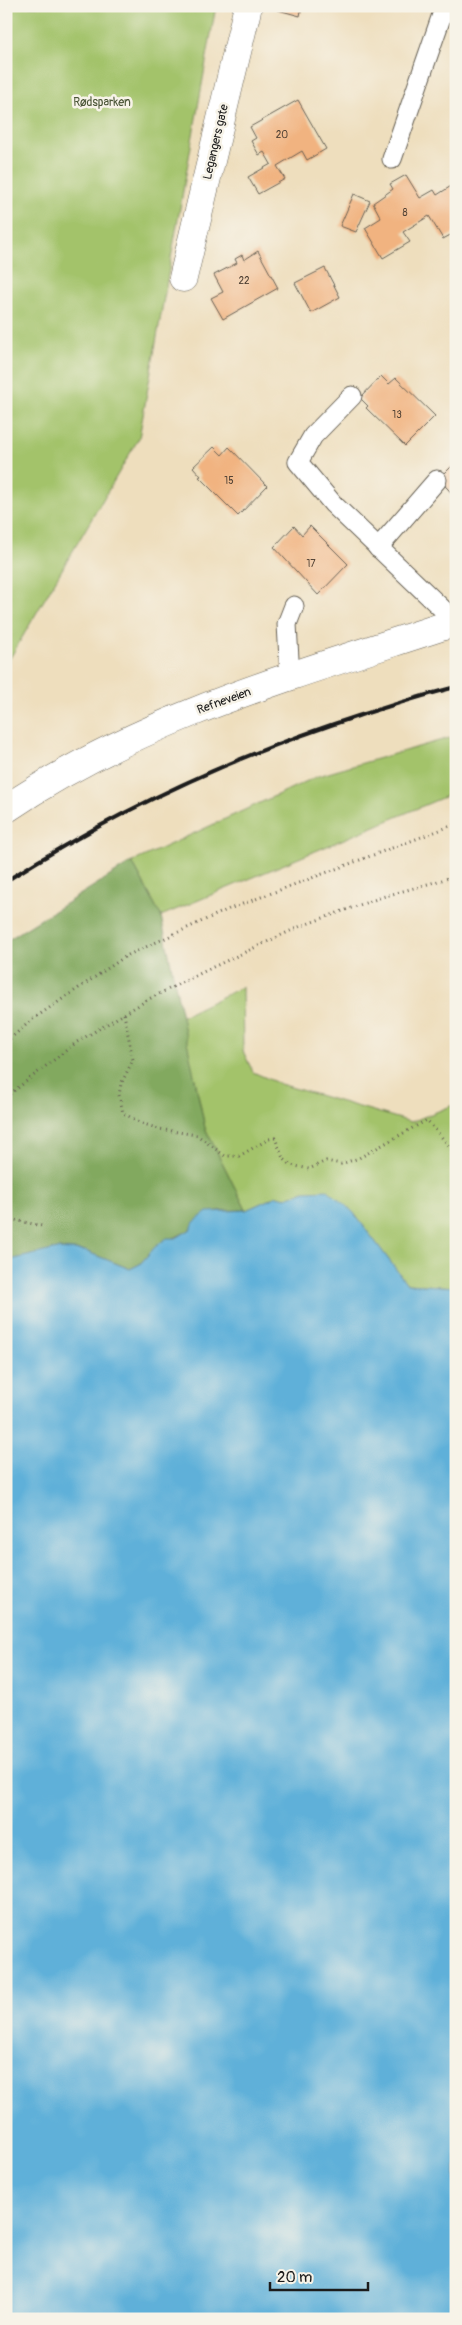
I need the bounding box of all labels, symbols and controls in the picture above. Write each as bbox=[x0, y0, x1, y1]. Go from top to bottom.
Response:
park label: Rødsparken bbox=[73, 95, 131, 110]
street label: Legangers gate bbox=[200, 103, 232, 181]
house number: 20 bbox=[276, 129, 288, 141]
house number: 8 bbox=[402, 207, 408, 219]
house number: 22 bbox=[238, 275, 250, 287]
house number: 13 bbox=[392, 409, 402, 421]
house number: 15 bbox=[224, 475, 234, 487]
house number: 17 bbox=[306, 558, 316, 570]
street label: Refneveien bbox=[195, 684, 253, 718]
scale bar bbox=[270, 2260, 367, 2292]
text: 20 m bbox=[277, 2268, 312, 2287]

